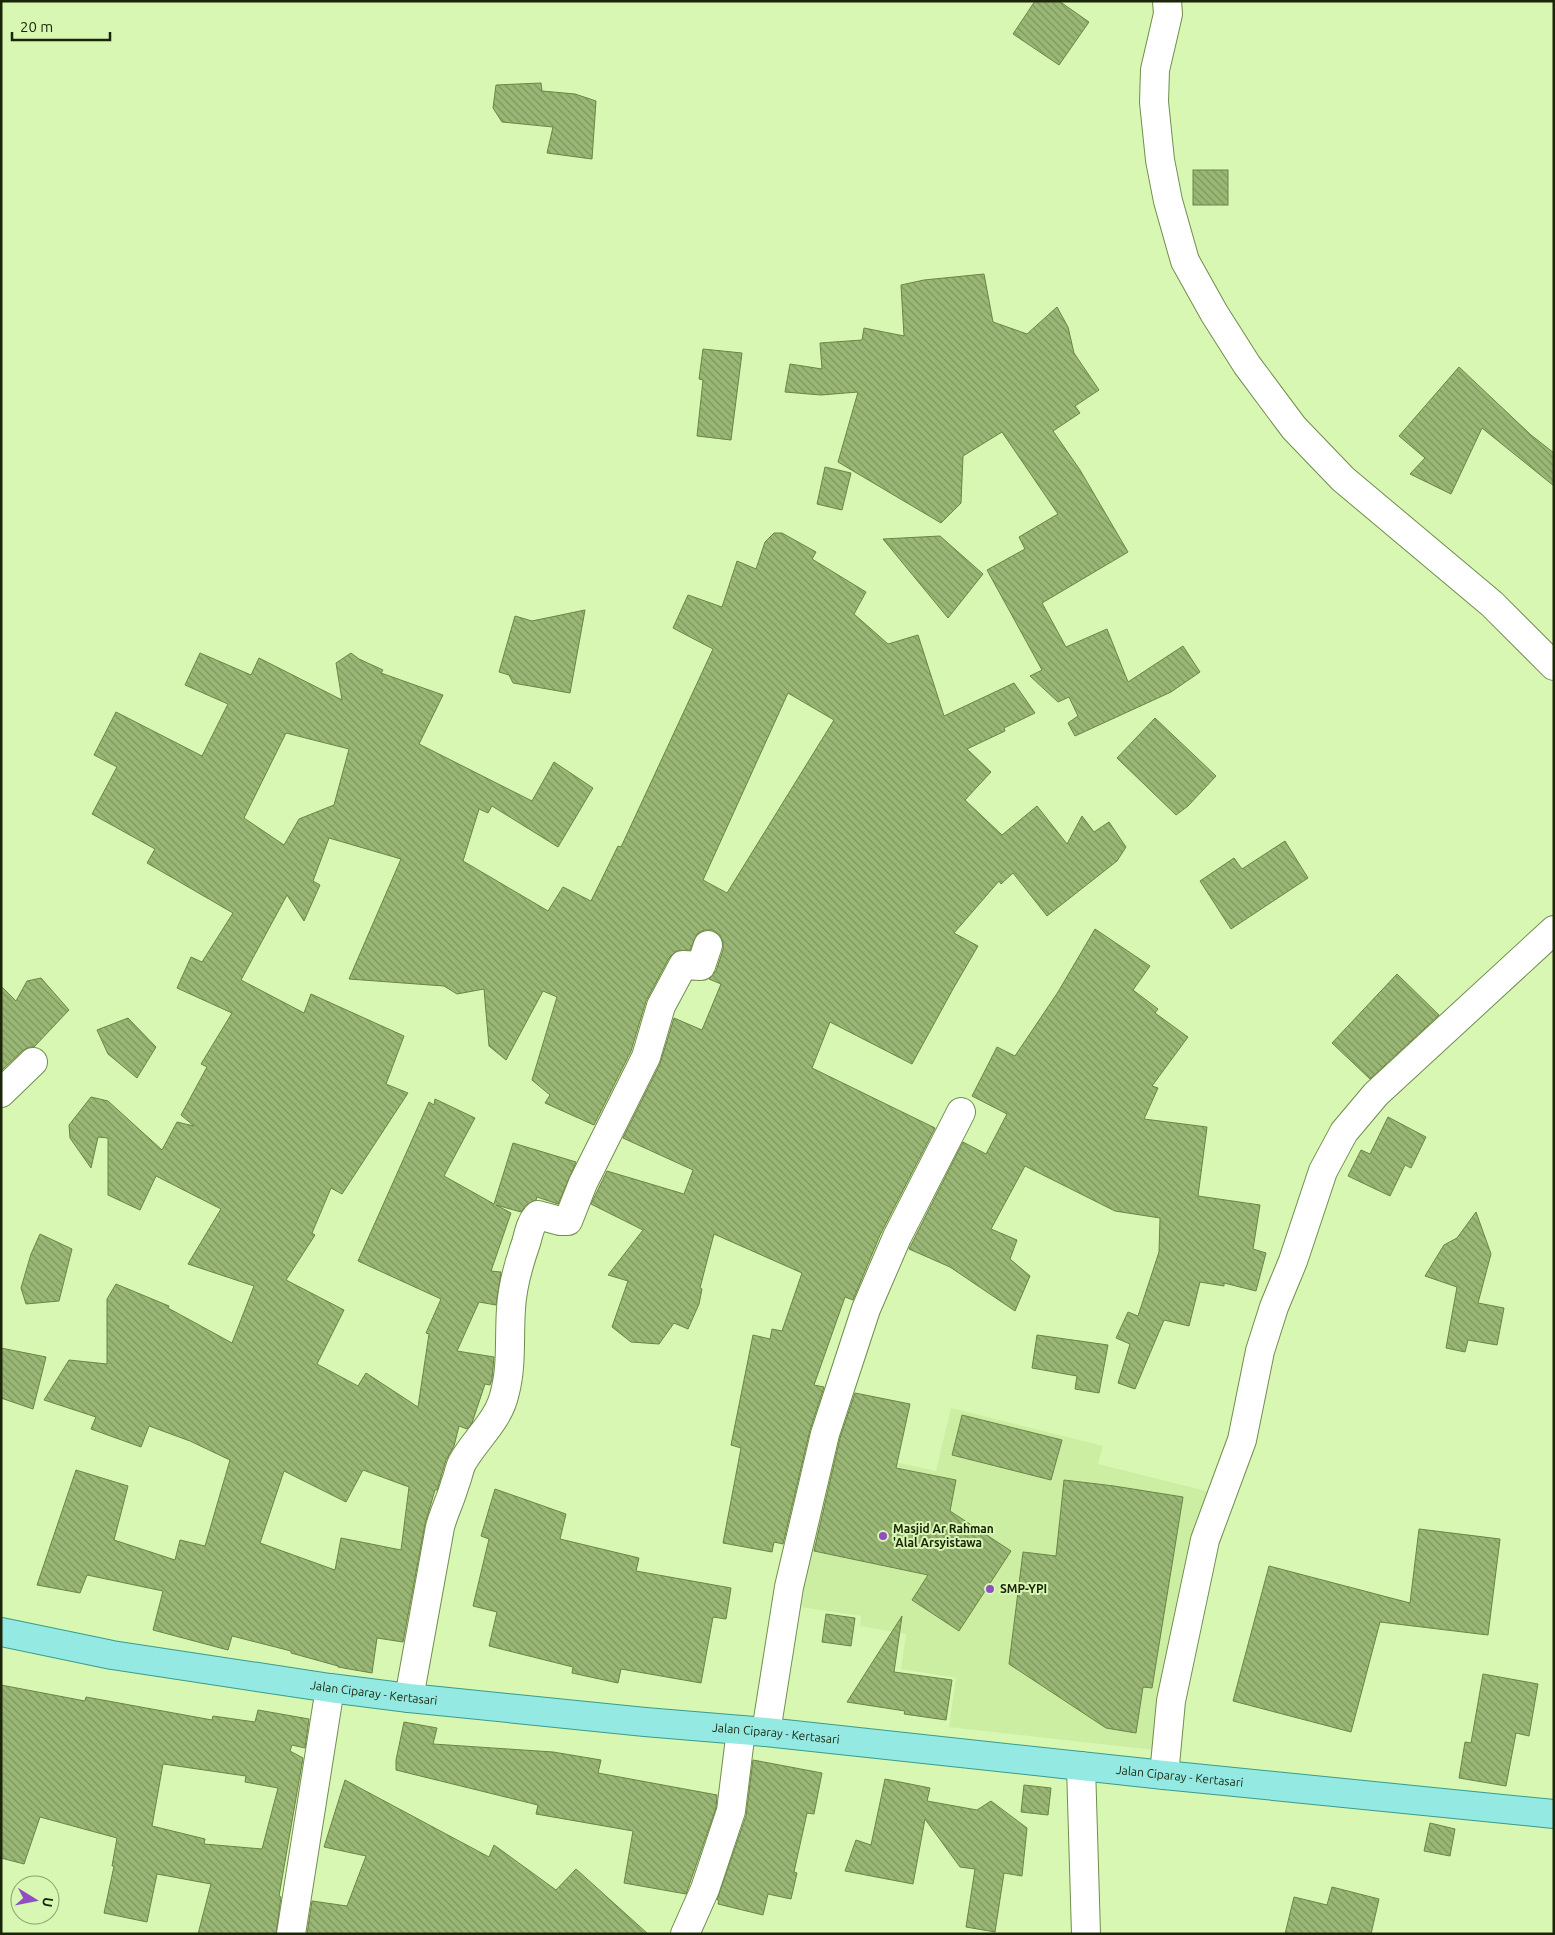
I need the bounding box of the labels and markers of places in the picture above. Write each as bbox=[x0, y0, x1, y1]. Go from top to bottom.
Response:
place label: Masjid Ar Rahman 'Alal Arsyistawa bbox=[893, 1522, 994, 1549]
marker: Masjid Ar Rahman 'Alal Arsyistawa bbox=[877, 1530, 889, 1542]
place label: SMP-YPI bbox=[1000, 1582, 1047, 1595]
marker: SMP-YPI bbox=[984, 1583, 996, 1595]

